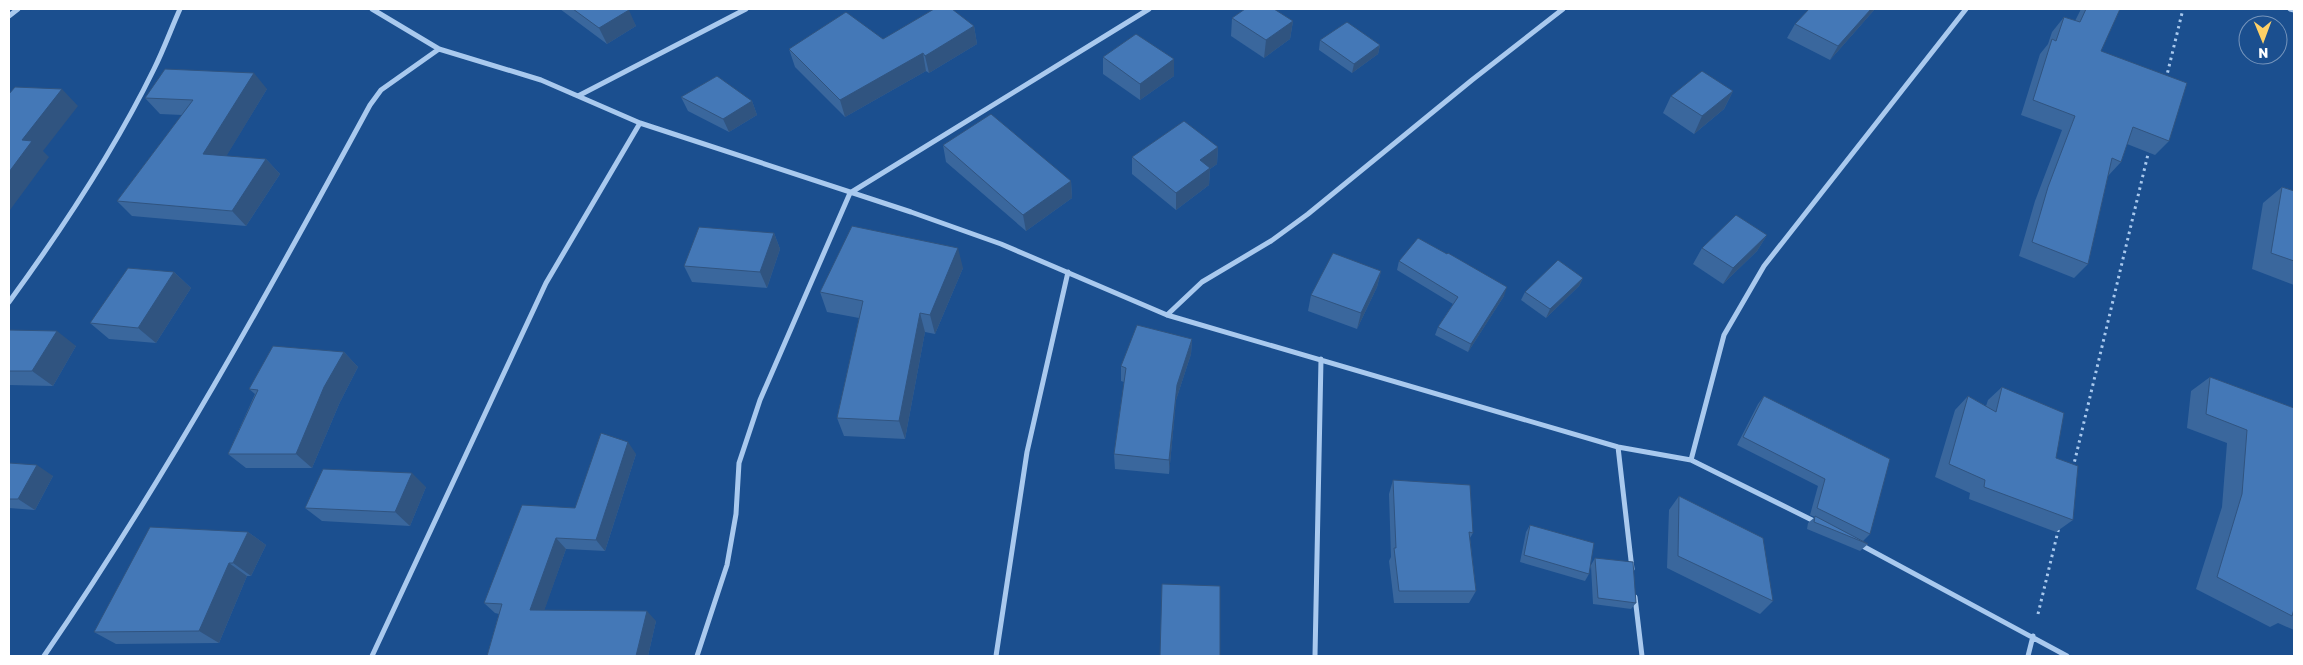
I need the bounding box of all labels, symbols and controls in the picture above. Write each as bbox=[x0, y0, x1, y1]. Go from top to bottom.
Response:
north arrow bbox=[2238, 15, 2288, 65]
text: N bbox=[2258, 44, 2268, 61]

